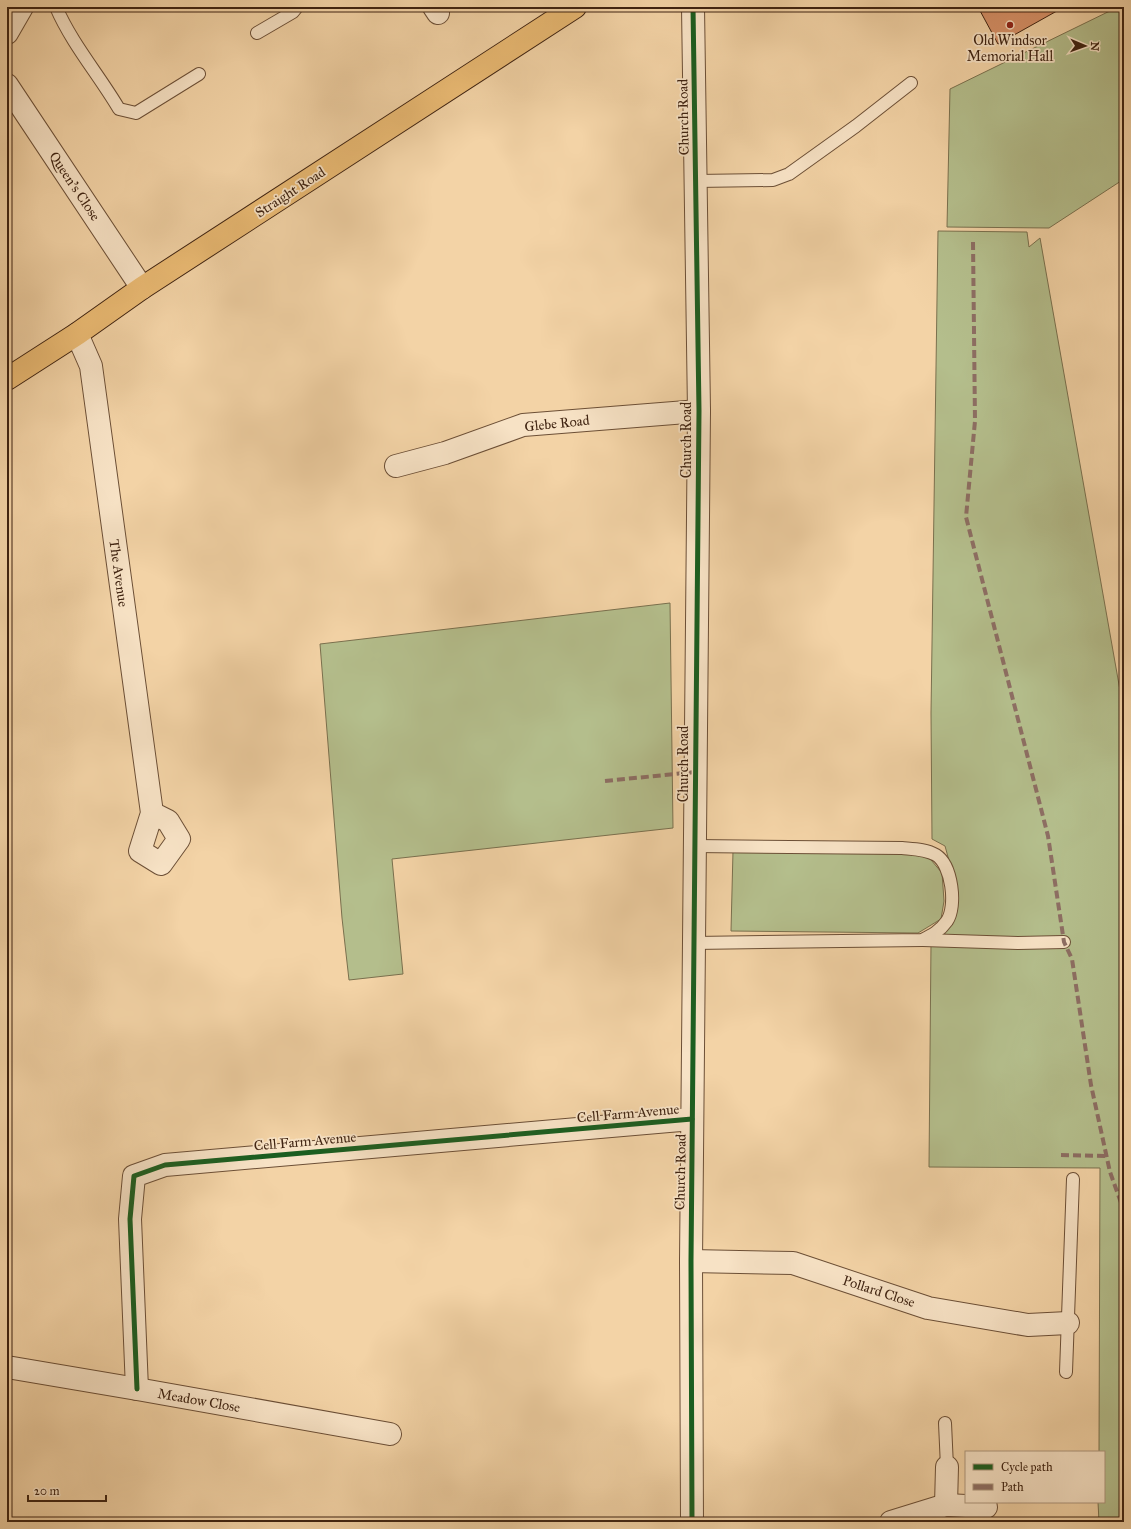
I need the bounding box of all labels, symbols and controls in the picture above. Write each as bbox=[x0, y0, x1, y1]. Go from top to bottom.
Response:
marker: Old Windsor Memorial Hall bbox=[1005, 20, 1015, 30]
north arrow bbox=[1065, 26, 1105, 66]
place label: Old Windsor Memorial Hall bbox=[967, 32, 1053, 65]
text: N bbox=[1088, 41, 1101, 52]
street label: Church Road bbox=[674, 79, 693, 155]
street label: Queen's Close bbox=[45, 149, 104, 224]
street label: Straight Road bbox=[252, 163, 328, 221]
street label: Church Road bbox=[678, 402, 695, 478]
street label: Glebe Road bbox=[524, 412, 590, 435]
street label: The Avenue bbox=[105, 538, 132, 608]
street label: Church Road bbox=[675, 726, 692, 802]
street label: Cell Farm Avenue bbox=[576, 1101, 680, 1126]
street label: Cell Farm Avenue bbox=[253, 1129, 357, 1154]
street label: Church Road bbox=[671, 1134, 690, 1210]
street label: Pollard Close bbox=[841, 1272, 917, 1311]
street label: Meadow Close bbox=[156, 1385, 242, 1416]
legend bbox=[965, 1451, 1105, 1503]
text: Cycle path bbox=[1001, 1460, 1053, 1474]
scale bar bbox=[28, 1477, 106, 1503]
text: Path bbox=[1001, 1480, 1024, 1494]
text: 20 m bbox=[34, 1484, 60, 1498]

